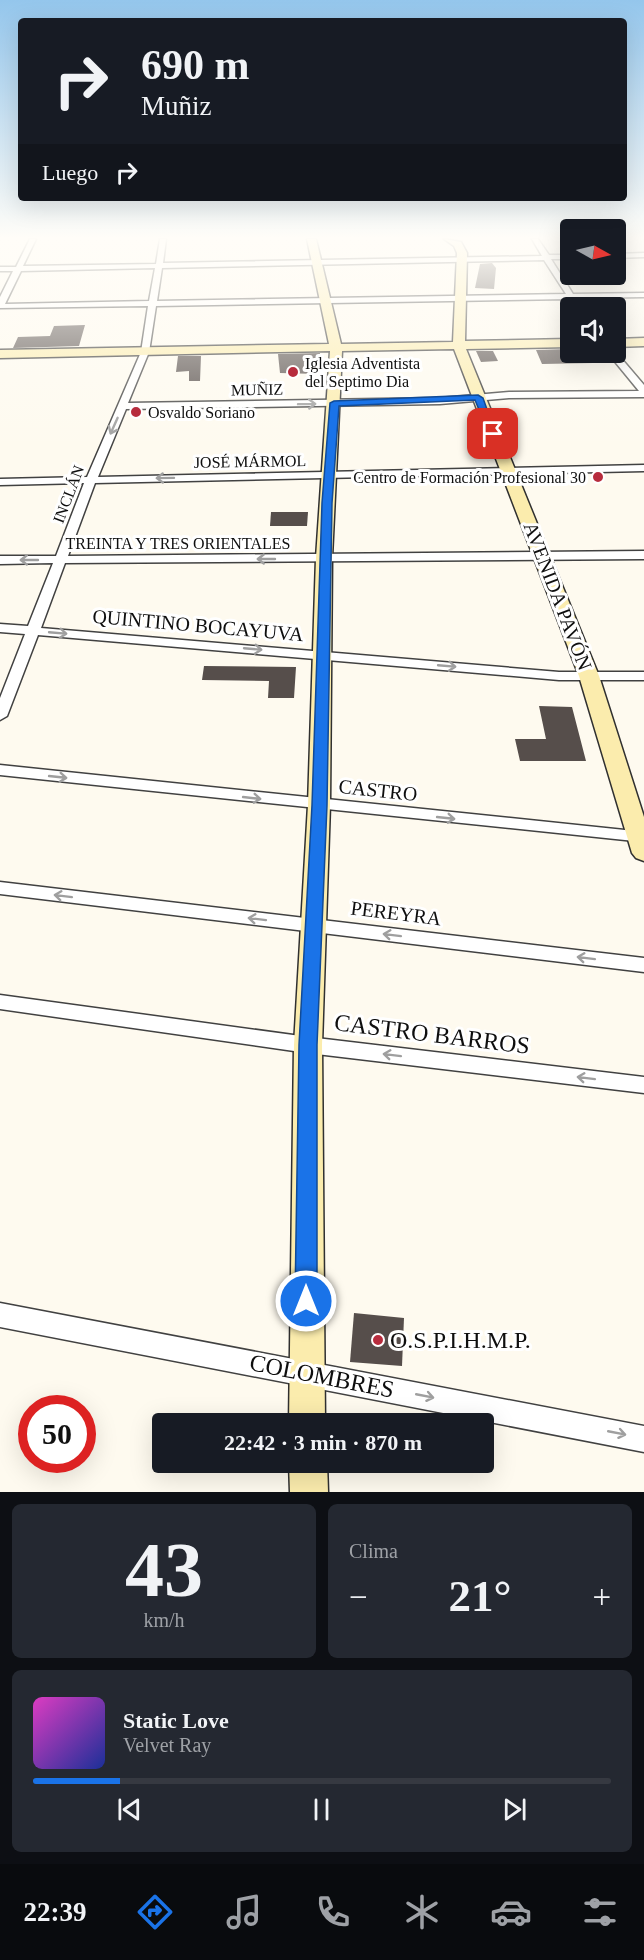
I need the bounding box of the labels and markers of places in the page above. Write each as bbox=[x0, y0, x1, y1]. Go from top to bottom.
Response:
place label: Iglesia Adventista del Septimo Dia bbox=[305, 355, 420, 391]
marker: Iglesia Adventista del Septimo Dia bbox=[286, 365, 300, 379]
place label: Osvaldo Soriano bbox=[148, 404, 255, 421]
marker: Osvaldo Soriano bbox=[129, 405, 143, 419]
pin bbox=[467, 408, 518, 459]
place label: Centro de Formación Profesional 30 bbox=[353, 469, 586, 486]
marker: Centro de Formación Profesional 30 bbox=[591, 470, 605, 484]
place label: O.S.P.I.H.M.P. bbox=[390, 1327, 531, 1353]
marker: O.S.P.I.H.M.P. bbox=[371, 1333, 385, 1347]

